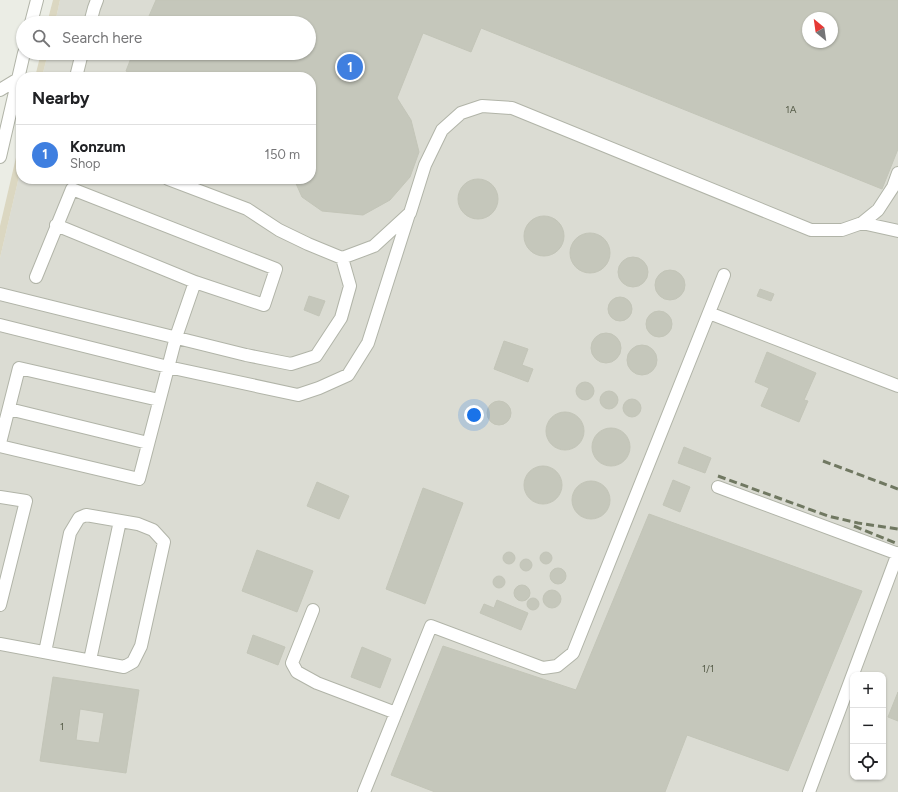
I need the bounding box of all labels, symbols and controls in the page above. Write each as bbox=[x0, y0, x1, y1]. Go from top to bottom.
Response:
north arrow bbox=[802, 12, 838, 48]
search box bbox=[16, 16, 316, 60]
icon: search bbox=[30, 27, 52, 49]
text: Search here bbox=[62, 29, 142, 47]
pin: 1 bbox=[337, 52, 363, 82]
text: Nearby bbox=[32, 88, 90, 108]
house number: 1A bbox=[786, 103, 797, 116]
text: Konzum bbox=[70, 138, 126, 156]
text: 1 bbox=[42, 147, 48, 162]
text: 150 m bbox=[265, 147, 300, 162]
text: Shop bbox=[70, 156, 100, 171]
your location bbox=[464, 405, 484, 425]
house number: 1/1 bbox=[702, 662, 714, 675]
map controls bbox=[850, 672, 886, 780]
button: + bbox=[850, 672, 886, 708]
button: − bbox=[850, 708, 886, 744]
house number: 1 bbox=[60, 720, 64, 733]
button: locate bbox=[850, 744, 886, 780]

